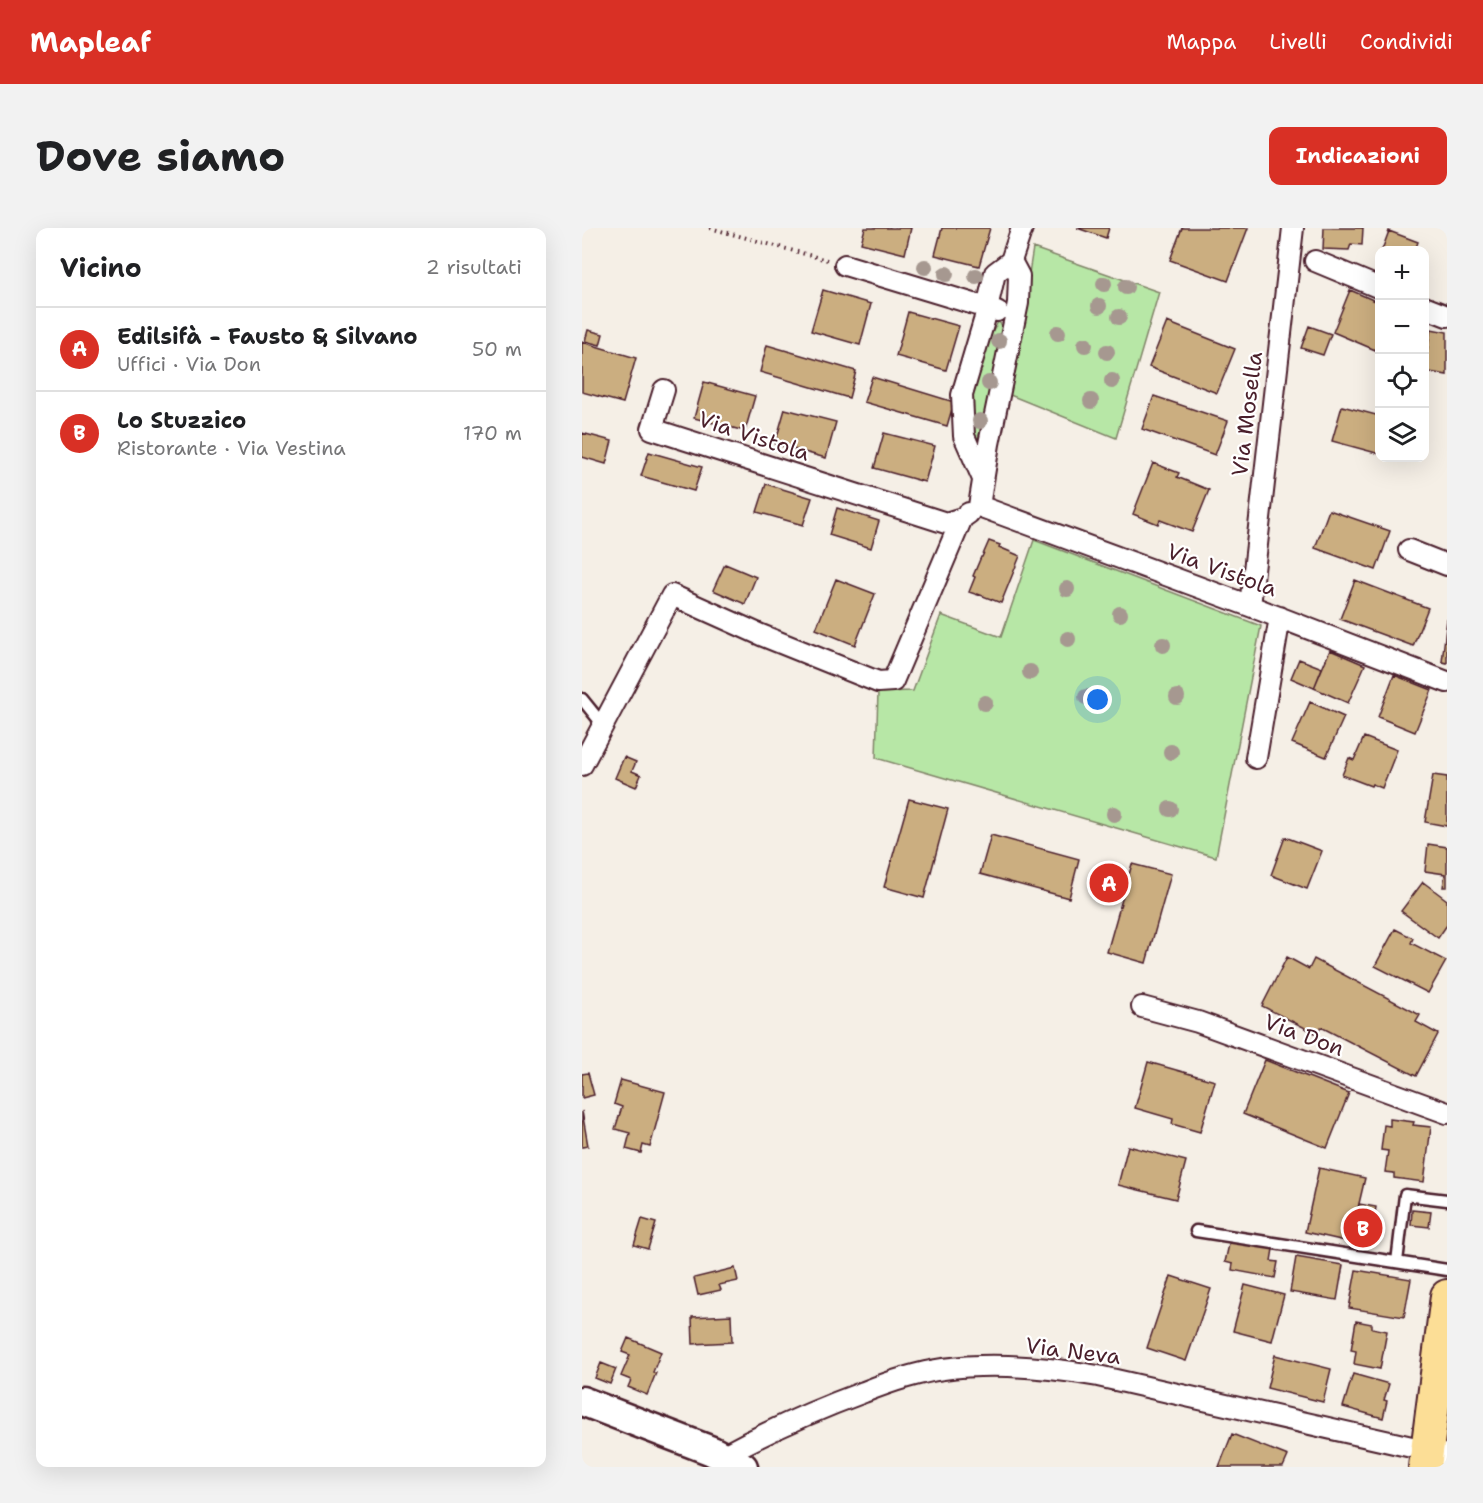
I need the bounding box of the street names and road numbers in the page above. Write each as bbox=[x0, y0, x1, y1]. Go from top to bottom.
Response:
street label: Via Mosella bbox=[1225, 350, 1269, 478]
street label: Via Vistola bbox=[695, 404, 814, 468]
street label: Via Vistola bbox=[1163, 537, 1282, 603]
street label: Via Don bbox=[1260, 1007, 1348, 1063]
street label: Via Neva bbox=[1024, 1331, 1122, 1371]

